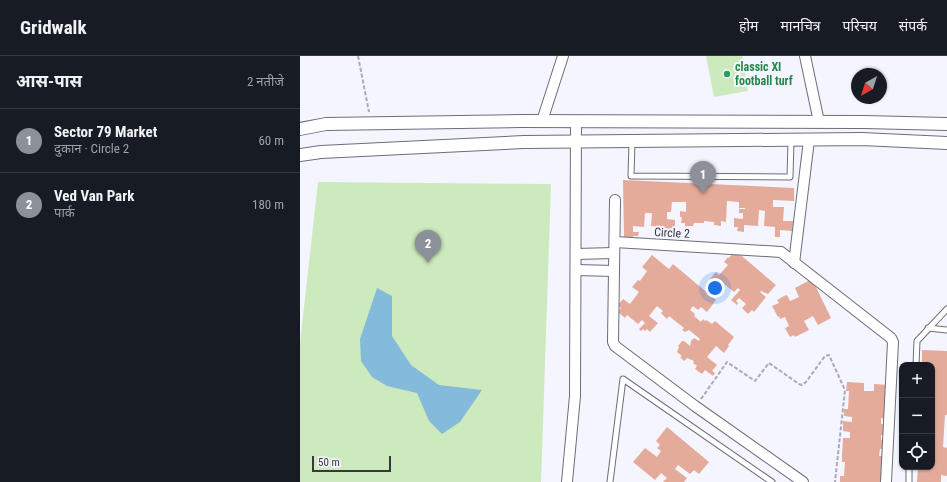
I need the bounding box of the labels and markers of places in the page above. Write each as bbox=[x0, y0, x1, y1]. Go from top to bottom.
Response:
place label: classic XI football turf bbox=[735, 60, 793, 88]
marker: classic XI football turf bbox=[722, 69, 732, 79]
pin: 1 bbox=[690, 161, 716, 194]
pin: 2 bbox=[415, 230, 441, 263]

